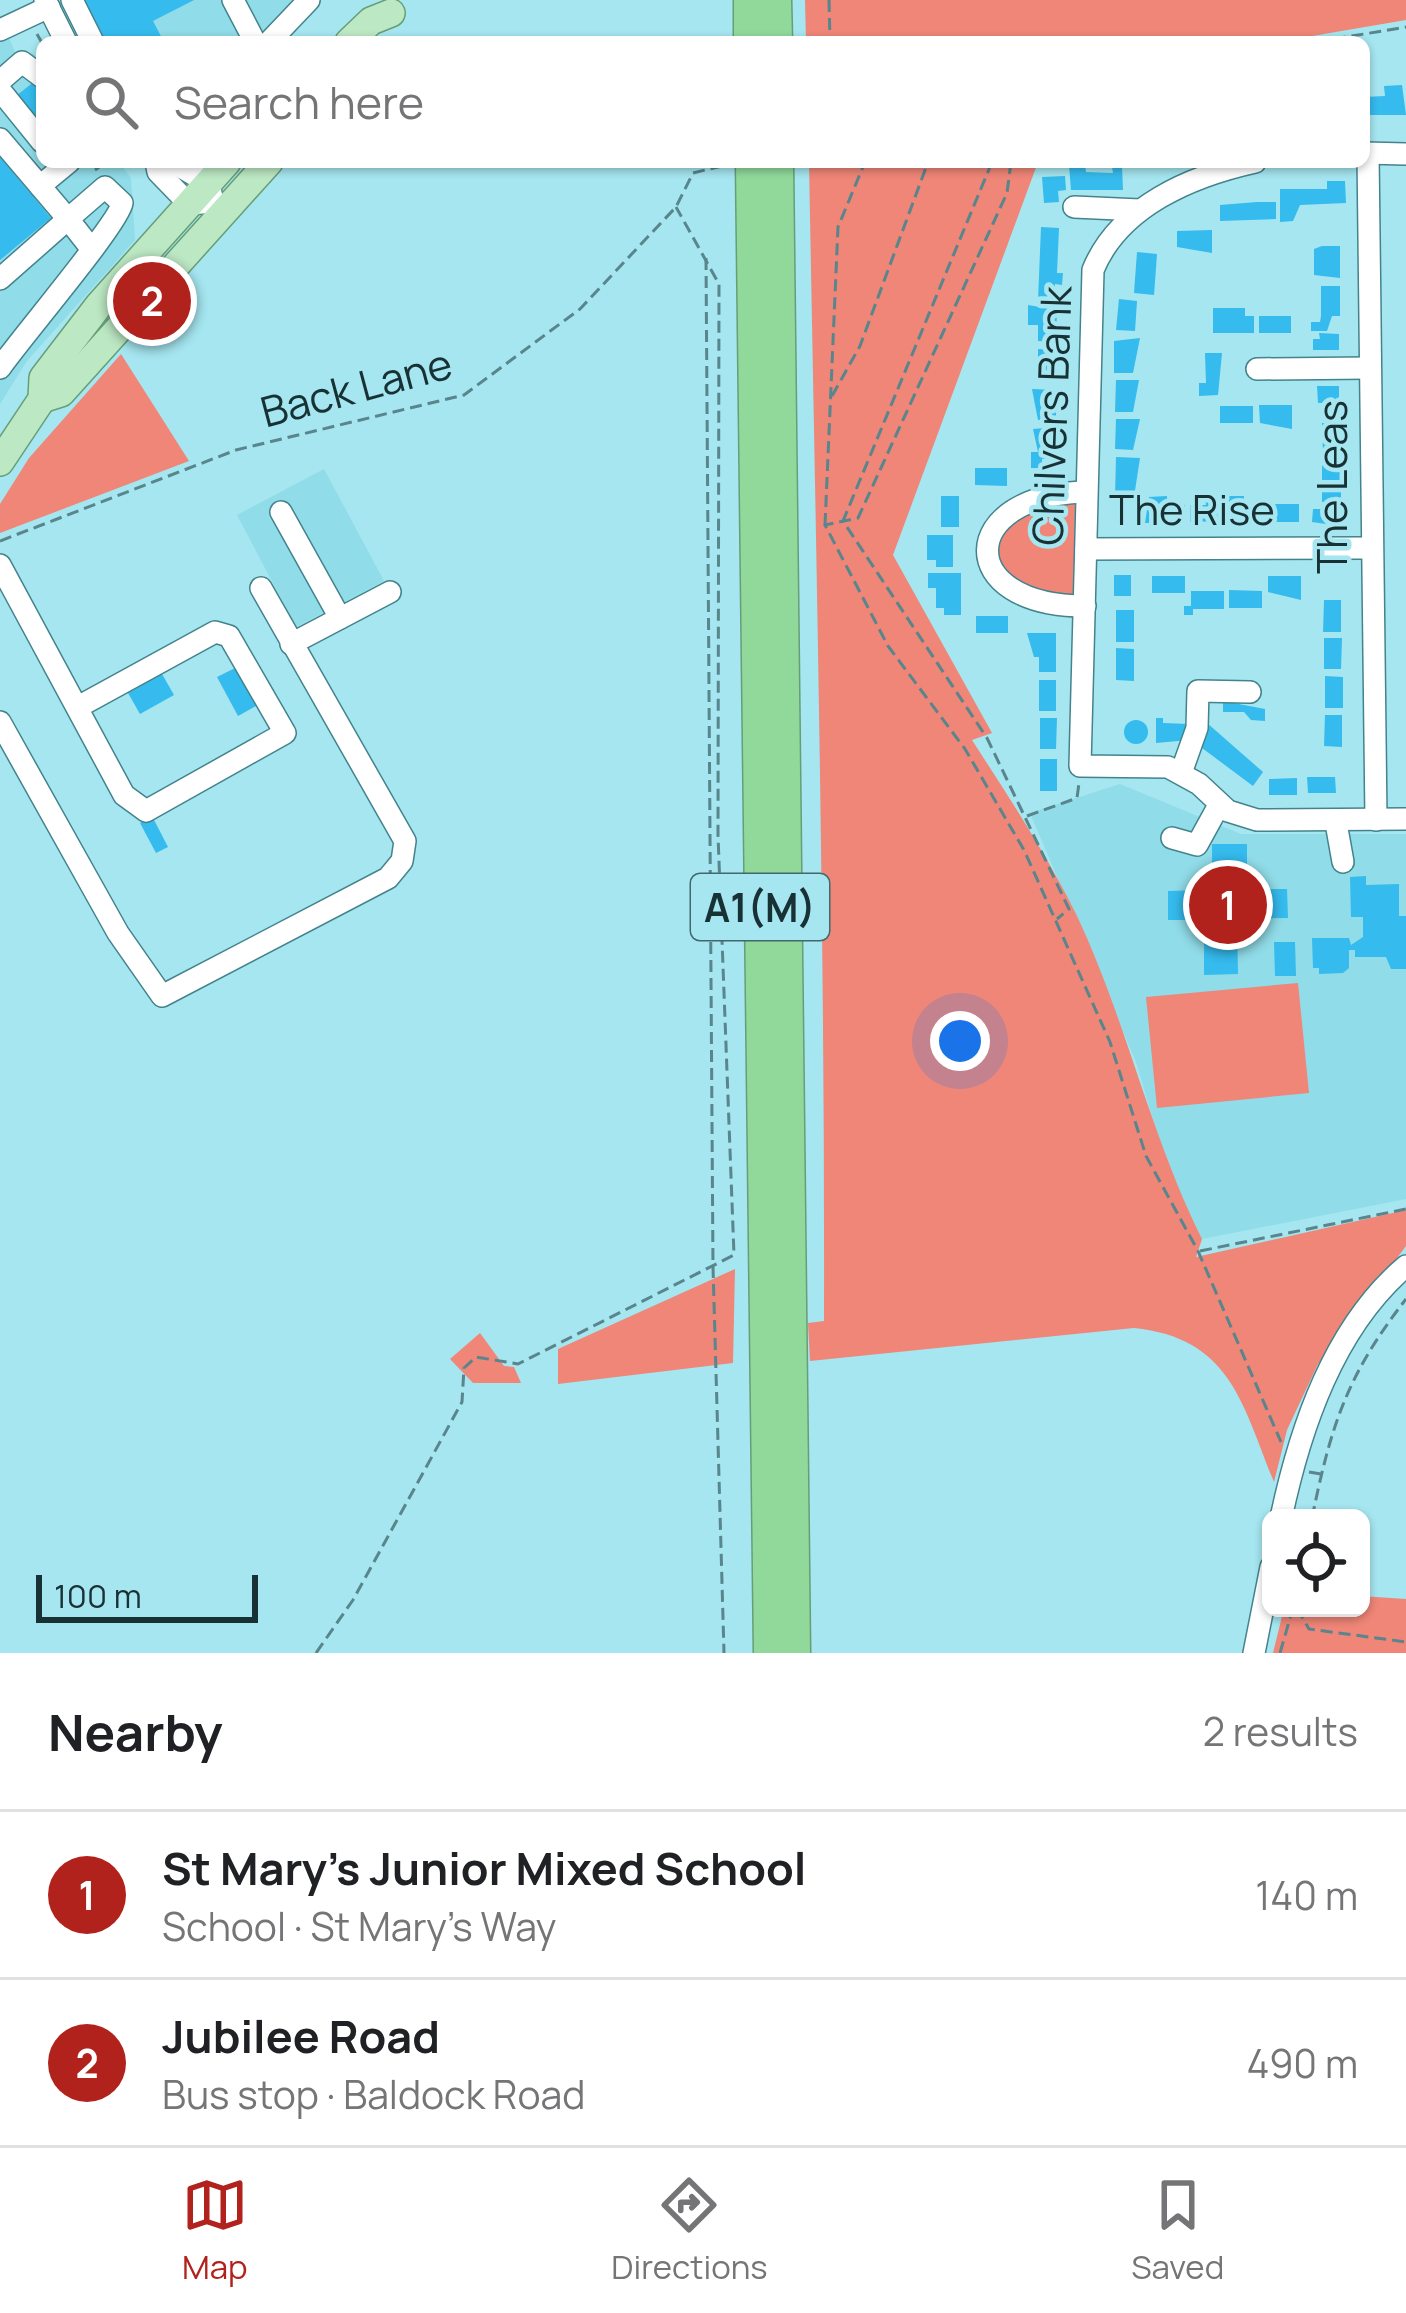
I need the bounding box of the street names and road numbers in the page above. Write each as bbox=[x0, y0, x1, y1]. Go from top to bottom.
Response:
street label: Chilvers Bank bbox=[1017, 284, 1085, 547]
street label: Back Lane bbox=[254, 334, 458, 440]
street label: The Leas bbox=[1302, 400, 1360, 574]
street label: The Rise bbox=[1109, 480, 1275, 538]
road number: A1(M) bbox=[691, 874, 829, 940]

